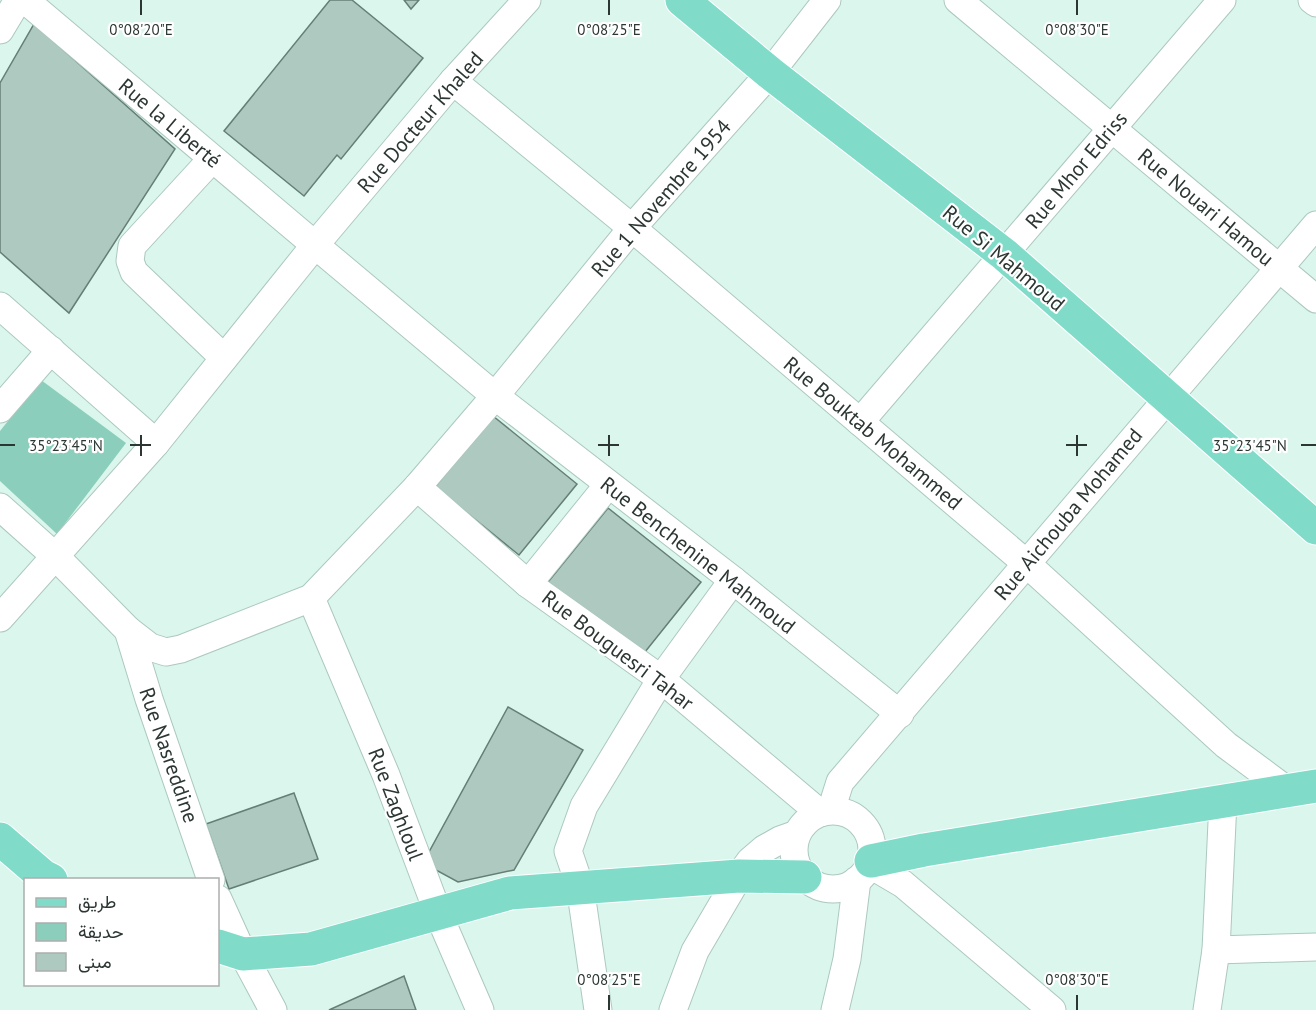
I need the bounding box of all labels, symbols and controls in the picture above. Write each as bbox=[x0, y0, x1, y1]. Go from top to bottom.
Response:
text: 0°08'20"E bbox=[109, 20, 173, 39]
text: 0°08'25"E bbox=[577, 20, 641, 39]
text: 0°08'30"E bbox=[1045, 20, 1109, 39]
street label: Rue Docteur Khaled bbox=[351, 46, 489, 198]
street label: Rue la Liberté bbox=[113, 72, 227, 174]
street label: Rue Mhor Edriss bbox=[1019, 106, 1133, 234]
street label: Rue 1 Novembre 1954 bbox=[585, 114, 737, 282]
street label: Rue Nouari Hamou bbox=[1132, 142, 1280, 272]
street label: Rue Si Mahmoud bbox=[937, 199, 1071, 317]
street label: Rue Bouktab Mohammed bbox=[778, 350, 968, 516]
street label: Rue Aichouba Mohamed bbox=[988, 422, 1148, 606]
text: 35°23'45"N bbox=[29, 436, 103, 455]
text: 35°23'45"N bbox=[1213, 436, 1287, 455]
street label: Rue Benchenine Mahmoud bbox=[595, 470, 801, 640]
street label: Rue Bouguesri Tahar bbox=[537, 584, 699, 716]
street label: Rue Nasreddine bbox=[133, 684, 205, 826]
street label: Rue Zaghloul bbox=[362, 744, 430, 864]
legend bbox=[24, 878, 219, 986]
text: طريق bbox=[78, 890, 116, 913]
text: حديقة bbox=[78, 920, 124, 943]
text: مبنى bbox=[78, 950, 112, 973]
text: 0°08'25"E bbox=[577, 970, 641, 989]
text: 0°08'30"E bbox=[1045, 970, 1109, 989]

